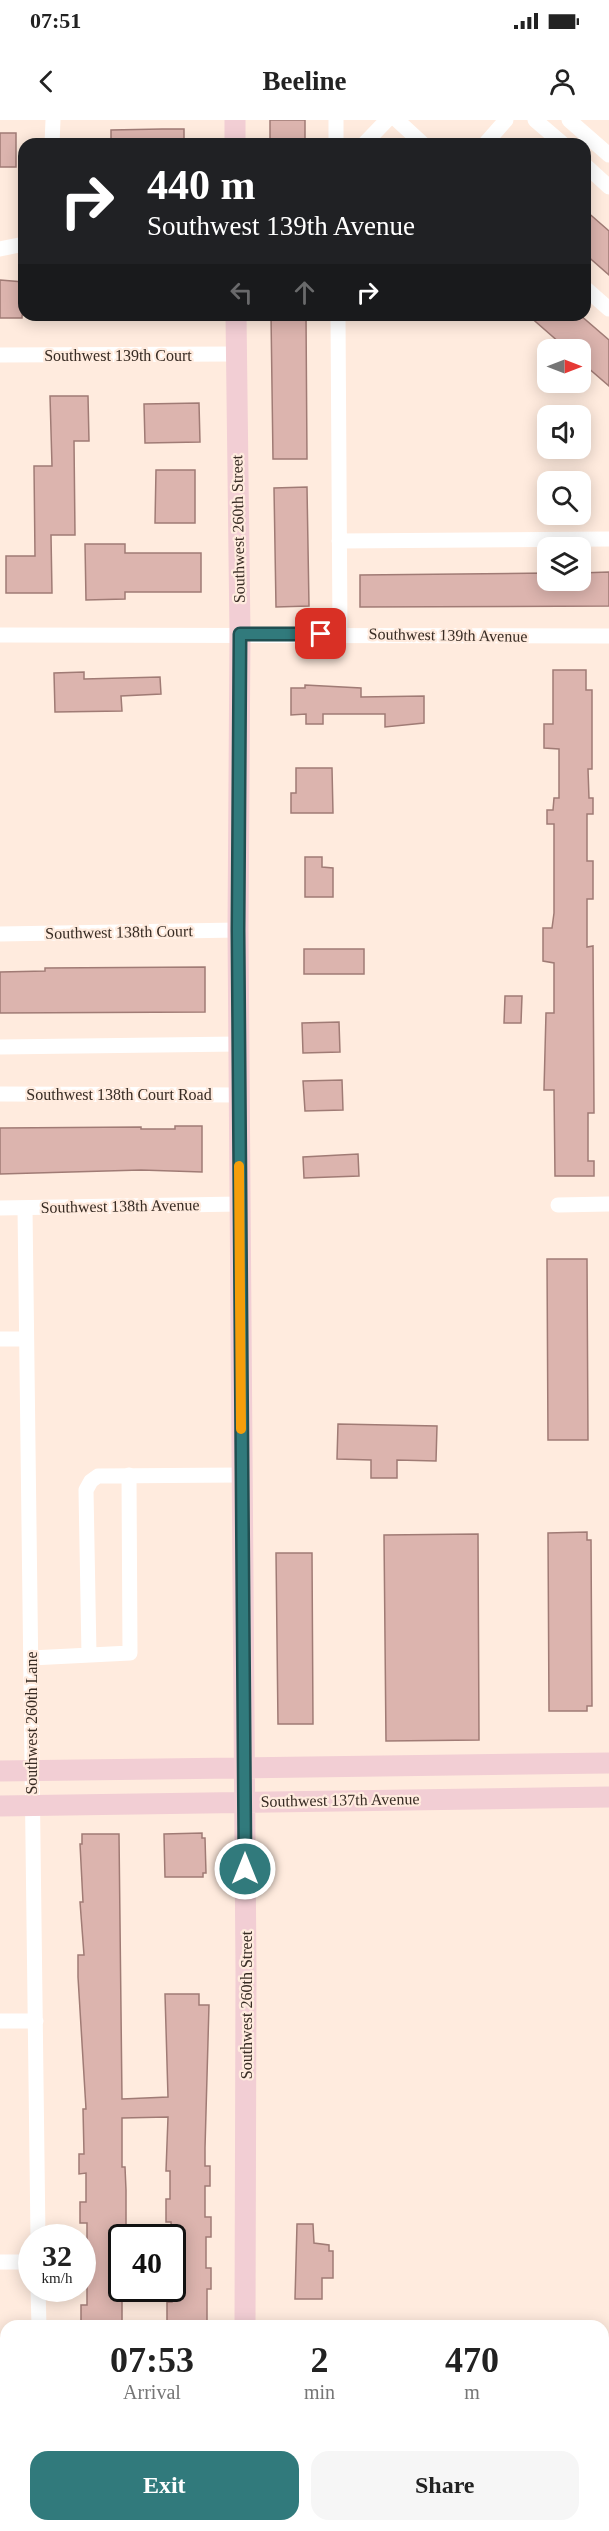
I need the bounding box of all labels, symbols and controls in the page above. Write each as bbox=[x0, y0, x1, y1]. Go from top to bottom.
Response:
text: 07:51 bbox=[30, 8, 81, 33]
icon: back bbox=[30, 65, 63, 98]
icon: person bbox=[546, 65, 579, 98]
text: Beeline bbox=[263, 66, 346, 96]
icon: right bbox=[48, 162, 126, 240]
text: 440 m bbox=[147, 162, 256, 208]
text: Southwest 139th Avenue bbox=[147, 211, 415, 241]
icon: left bbox=[225, 276, 258, 309]
icon: ahead bbox=[288, 276, 321, 309]
icon: right bbox=[351, 276, 384, 309]
north arrow bbox=[537, 339, 591, 393]
map controls bbox=[537, 339, 591, 591]
street label: Southwest 139th Court bbox=[44, 347, 192, 364]
button: sound bbox=[537, 405, 591, 459]
street label: Southwest 260th Street bbox=[228, 454, 248, 603]
button: search bbox=[537, 471, 591, 525]
button: layers bbox=[537, 537, 591, 591]
pin bbox=[295, 608, 346, 659]
icon: arrive bbox=[304, 617, 337, 650]
street label: Southwest 139th Avenue bbox=[368, 625, 528, 645]
street label: Southwest 138th Court bbox=[45, 922, 193, 942]
street label: Southwest 138th Court Road bbox=[26, 1086, 212, 1103]
street label: Southwest 138th Avenue bbox=[40, 1196, 200, 1216]
street label: Southwest 260th Lane bbox=[23, 1651, 40, 1795]
street label: Southwest 137th Avenue bbox=[260, 1790, 420, 1810]
position arrow bbox=[213, 1837, 277, 1901]
street label: Southwest 260th Street bbox=[238, 1930, 255, 2079]
speed limit sign: 40 bbox=[108, 2224, 186, 2302]
text: 32 bbox=[42, 2239, 72, 2272]
text: km/h bbox=[42, 2270, 72, 2286]
text: 07:53 bbox=[110, 2340, 194, 2380]
text: 2 bbox=[311, 2340, 329, 2380]
text: 470 bbox=[445, 2340, 499, 2380]
text: Arrival bbox=[123, 2381, 181, 2403]
text: min bbox=[304, 2381, 335, 2403]
text: m bbox=[464, 2381, 480, 2403]
button: Exit bbox=[30, 2451, 299, 2520]
button: Share bbox=[311, 2451, 579, 2520]

